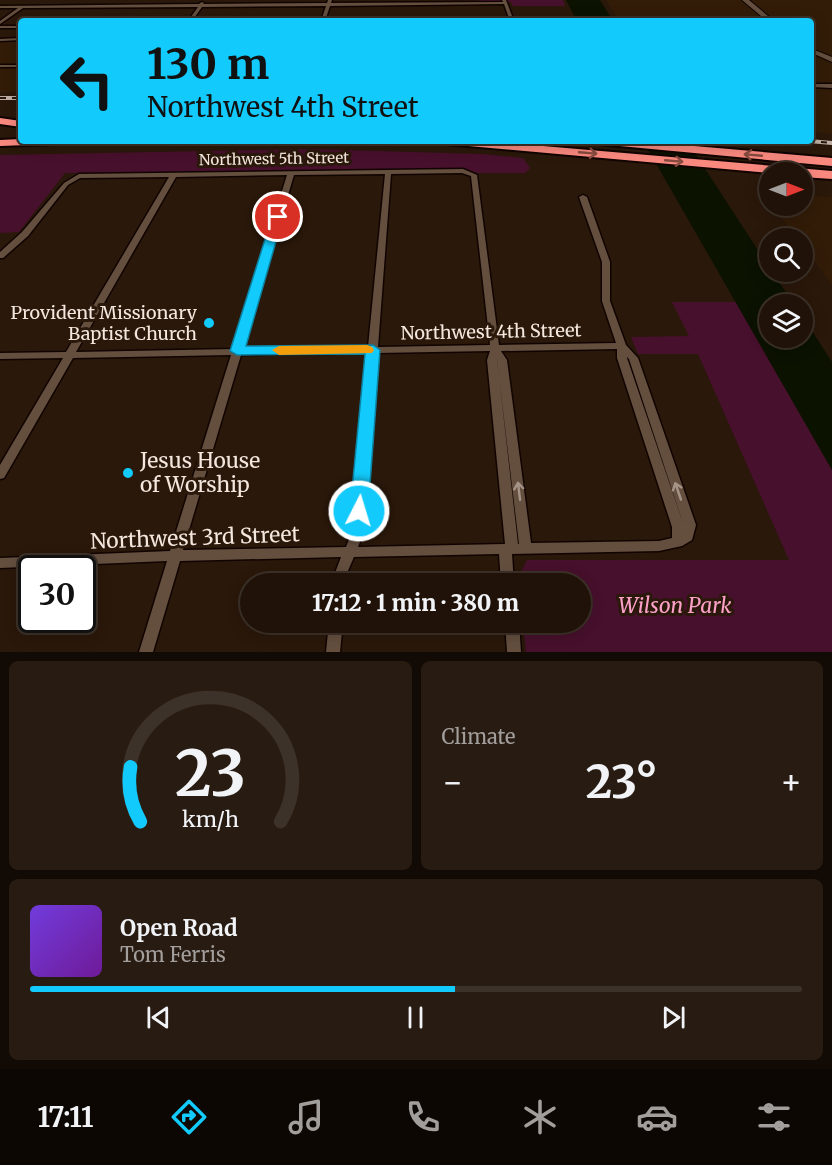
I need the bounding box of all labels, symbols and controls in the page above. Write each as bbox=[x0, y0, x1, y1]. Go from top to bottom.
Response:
text: 130 m bbox=[147, 38, 269, 90]
icon: left bbox=[48, 42, 126, 120]
text: Northwest 4th Street bbox=[147, 90, 418, 124]
street label: Northwest 5th Street bbox=[199, 148, 349, 169]
one-way arrow bbox=[578, 148, 598, 159]
one-way arrow bbox=[743, 149, 763, 160]
one-way arrow bbox=[664, 156, 683, 167]
north arrow bbox=[759, 162, 813, 216]
map controls bbox=[759, 162, 813, 348]
pin bbox=[252, 191, 303, 242]
icon: arrive bbox=[261, 200, 294, 233]
button: search bbox=[759, 228, 813, 282]
button: layers bbox=[759, 294, 813, 348]
place label: Provident Missionary Baptist Church bbox=[10, 301, 198, 345]
marker: Provident Missionary Baptist Church bbox=[202, 316, 216, 330]
street label: Northwest 4th Street bbox=[400, 318, 582, 345]
place label: Jesus House of Worship bbox=[139, 447, 260, 498]
marker: Jesus House of Worship bbox=[121, 466, 135, 480]
position arrow bbox=[327, 479, 391, 543]
one-way arrow bbox=[513, 481, 524, 501]
one-way arrow bbox=[672, 482, 683, 501]
street label: Northwest 3rd Street bbox=[90, 520, 300, 555]
speed limit sign: 30 bbox=[18, 555, 96, 633]
text: 17:12 · 1 min · 380 m bbox=[312, 589, 519, 617]
park label: Wilson Park bbox=[618, 592, 732, 619]
text: Climate bbox=[442, 724, 516, 749]
text: 23 bbox=[175, 735, 246, 813]
text: 23° bbox=[586, 754, 658, 810]
text: − bbox=[442, 762, 464, 803]
text: + bbox=[780, 762, 802, 803]
text: km/h bbox=[182, 807, 239, 834]
text: Open Road bbox=[120, 914, 238, 942]
text: Tom Ferris bbox=[120, 942, 226, 967]
icon: previous bbox=[142, 1001, 175, 1034]
icon: pause bbox=[399, 1001, 432, 1034]
icon: next bbox=[657, 1001, 690, 1034]
icon: directions bbox=[168, 1096, 210, 1138]
icon: music bbox=[285, 1096, 327, 1138]
icon: phone bbox=[402, 1096, 444, 1138]
icon: climate bbox=[519, 1096, 561, 1138]
icon: car bbox=[636, 1096, 678, 1138]
icon: filters bbox=[753, 1096, 795, 1138]
text: 17:11 bbox=[37, 1100, 94, 1134]

